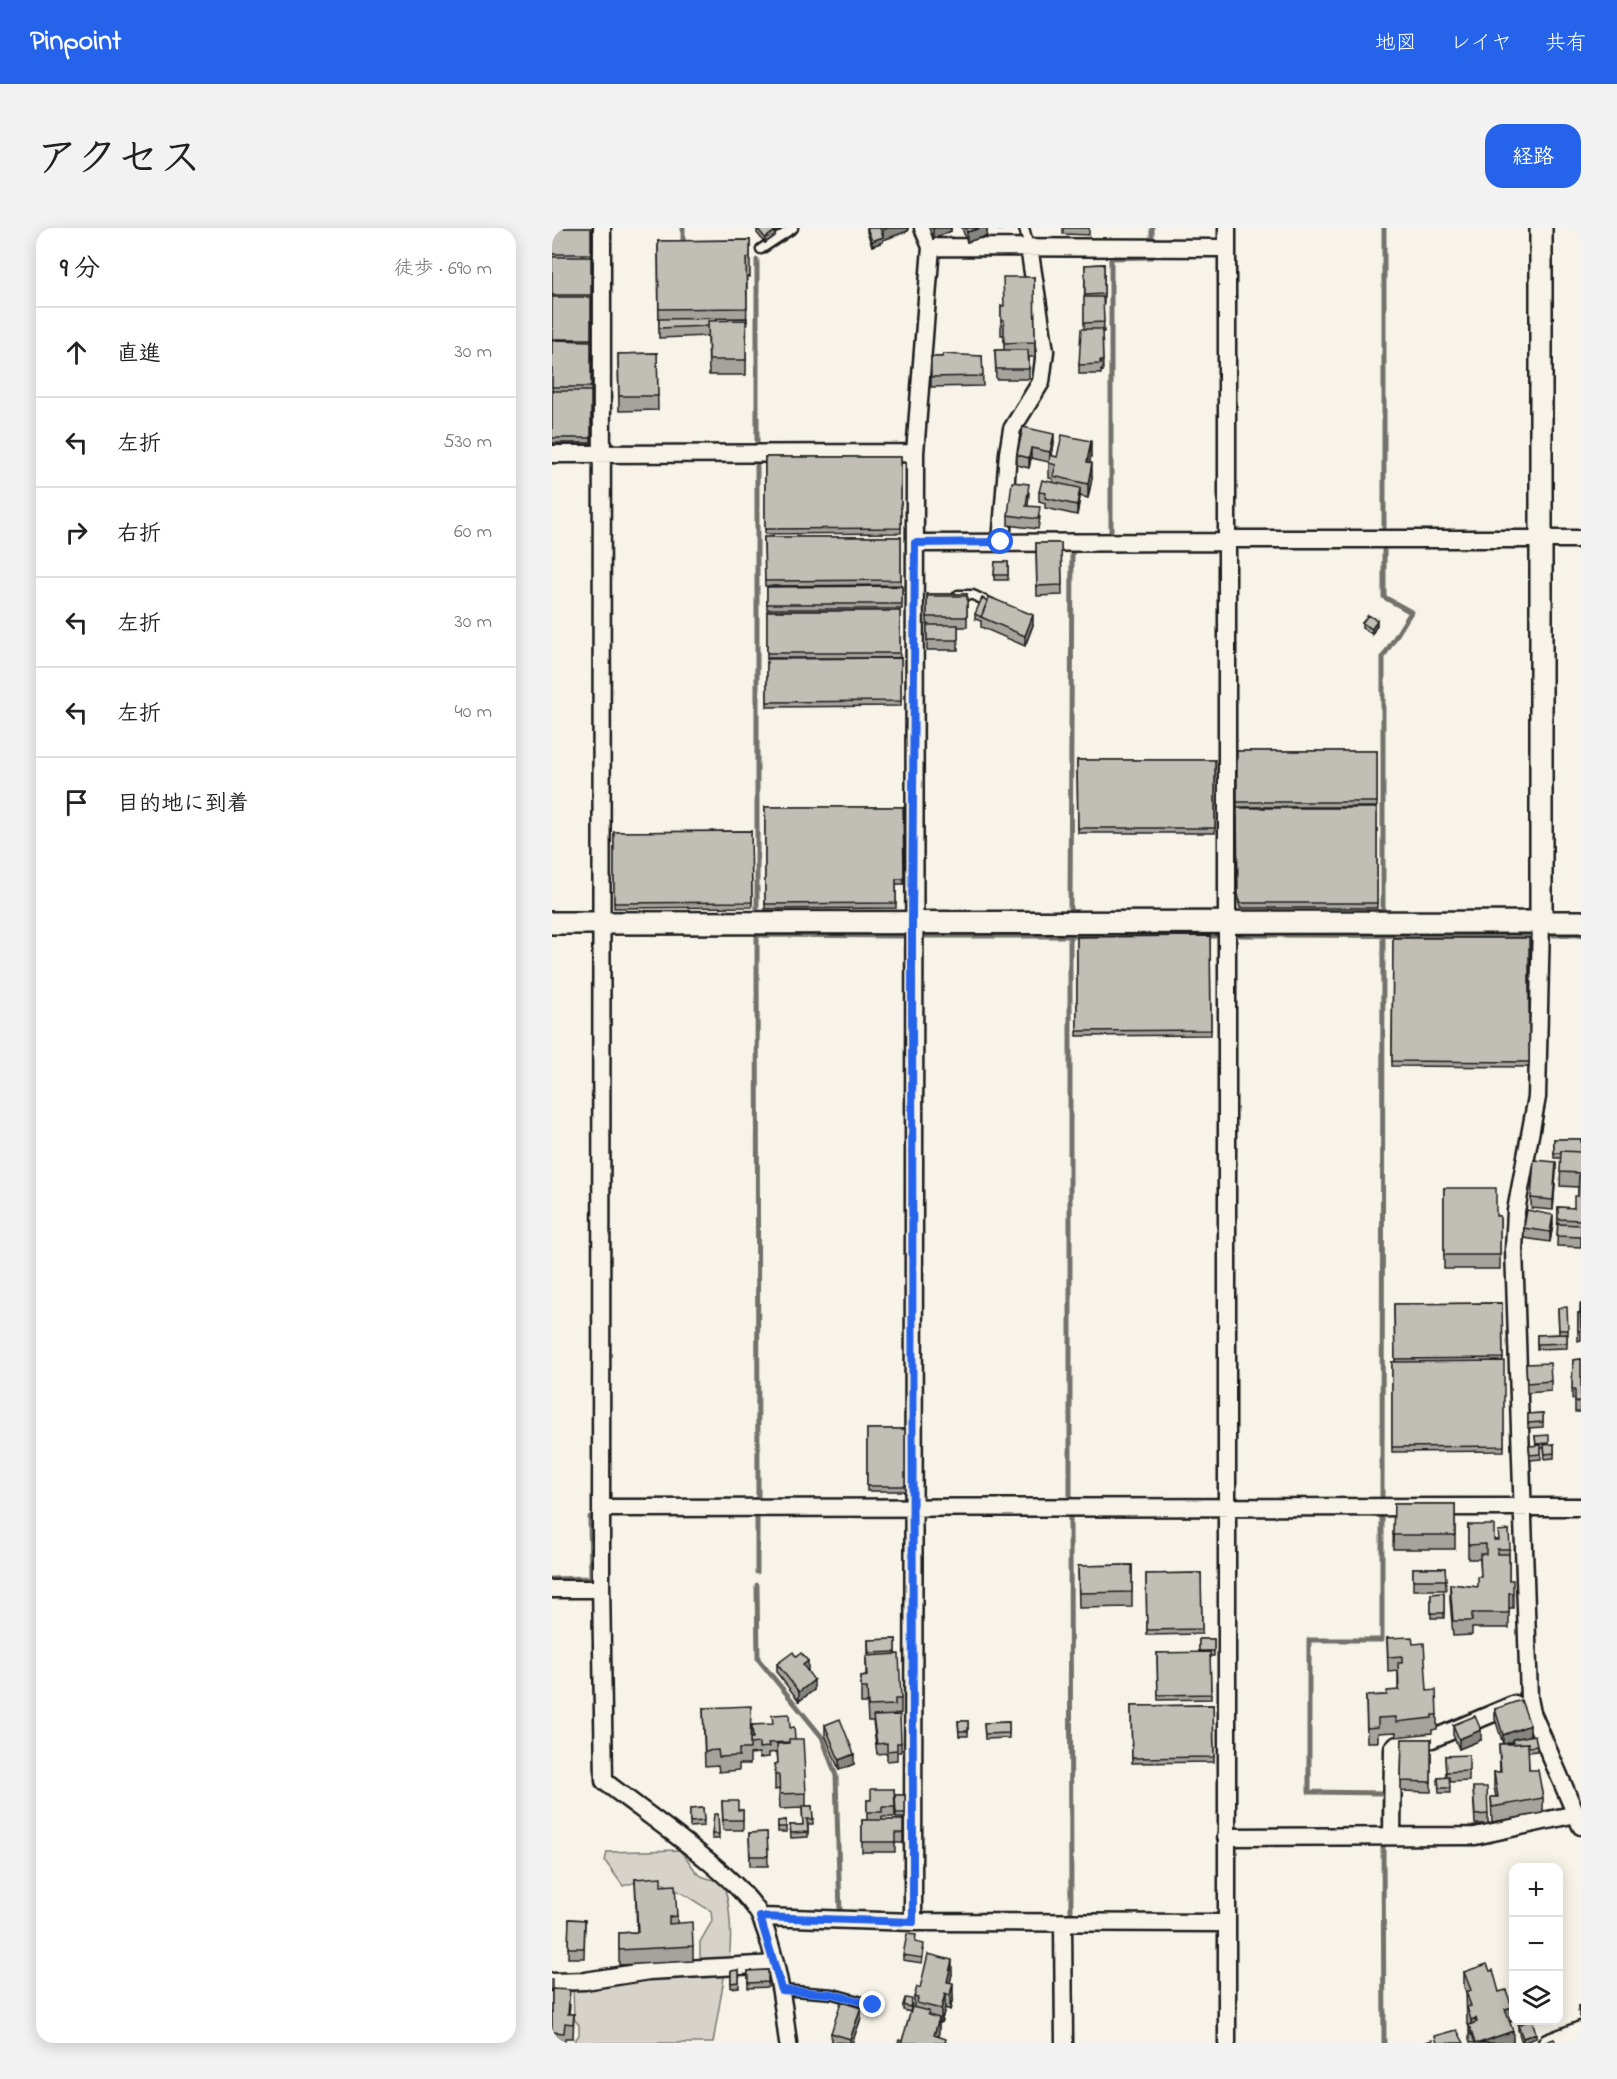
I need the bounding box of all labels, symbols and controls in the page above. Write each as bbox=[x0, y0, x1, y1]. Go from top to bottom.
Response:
text: Pinpoint bbox=[30, 22, 121, 63]
text: 地図 bbox=[1375, 29, 1417, 59]
text: レイヤ bbox=[1450, 29, 1512, 59]
text: 共有 bbox=[1545, 29, 1587, 59]
button: 経路 bbox=[1485, 124, 1581, 188]
text: アクセス bbox=[36, 130, 201, 191]
text: 9 分 bbox=[60, 251, 100, 289]
text: 徒歩 · 690 m bbox=[394, 255, 492, 284]
icon: ahead bbox=[60, 336, 93, 369]
text: 30 m bbox=[455, 338, 492, 367]
text: 直進 bbox=[117, 339, 161, 371]
icon: left bbox=[60, 426, 93, 459]
text: 530 m bbox=[443, 428, 492, 457]
text: 左折 bbox=[117, 429, 161, 461]
icon: right bbox=[60, 516, 93, 549]
text: 60 m bbox=[454, 518, 492, 547]
text: 右折 bbox=[117, 519, 161, 551]
route start bbox=[987, 528, 1013, 554]
icon: left bbox=[60, 606, 93, 639]
text: 30 m bbox=[455, 608, 492, 637]
text: 左折 bbox=[117, 609, 161, 641]
icon: left bbox=[60, 696, 93, 729]
text: 40 m bbox=[455, 698, 492, 727]
text: 左折 bbox=[117, 699, 161, 731]
icon: arrive bbox=[60, 786, 93, 819]
text: 目的地に到着 bbox=[117, 789, 249, 821]
map controls bbox=[1509, 1863, 1563, 2025]
button: + bbox=[1509, 1863, 1563, 1917]
button: − bbox=[1509, 1917, 1563, 1971]
button: layers bbox=[1509, 1971, 1563, 2025]
route end bbox=[859, 1991, 885, 2017]

